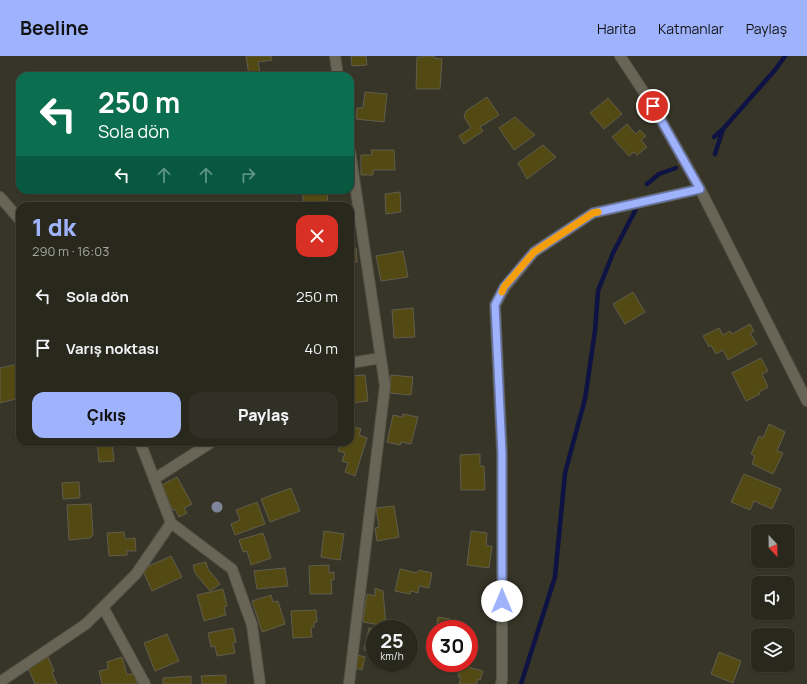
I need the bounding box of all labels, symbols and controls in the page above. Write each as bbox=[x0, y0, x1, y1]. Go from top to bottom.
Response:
text: Beeline bbox=[20, 15, 89, 41]
text: Harita bbox=[597, 19, 636, 38]
text: Katmanlar bbox=[658, 19, 724, 38]
text: Paylaş bbox=[746, 19, 787, 38]
text: 250 m bbox=[98, 83, 180, 121]
icon: left bbox=[32, 88, 84, 140]
pin bbox=[636, 89, 670, 123]
icon: arrive bbox=[642, 95, 664, 117]
text: Sola dön bbox=[98, 119, 170, 143]
icon: left bbox=[111, 164, 133, 186]
icon: ahead bbox=[153, 164, 175, 186]
icon: ahead bbox=[195, 164, 217, 186]
icon: right bbox=[237, 164, 259, 186]
text: 1 dk bbox=[32, 210, 76, 243]
button: close bbox=[296, 215, 338, 257]
text: 290 m · 16:03 bbox=[32, 242, 109, 260]
icon: left bbox=[32, 285, 54, 307]
text: Sola dön bbox=[66, 286, 129, 307]
text: 250 m bbox=[296, 286, 338, 307]
icon: arrive bbox=[32, 337, 54, 359]
text: Varış noktası bbox=[66, 338, 159, 359]
text: 40 m bbox=[304, 338, 338, 359]
button: Çıkış bbox=[32, 392, 181, 438]
button: Paylaş bbox=[189, 392, 338, 438]
north arrow bbox=[751, 524, 795, 568]
map controls bbox=[751, 524, 795, 672]
button: sound bbox=[751, 576, 795, 620]
position arrow bbox=[481, 580, 523, 622]
speed limit sign: 30 bbox=[426, 620, 478, 672]
text: 25 bbox=[380, 627, 404, 654]
button: layers bbox=[751, 628, 795, 672]
text: km/h bbox=[380, 649, 404, 663]

